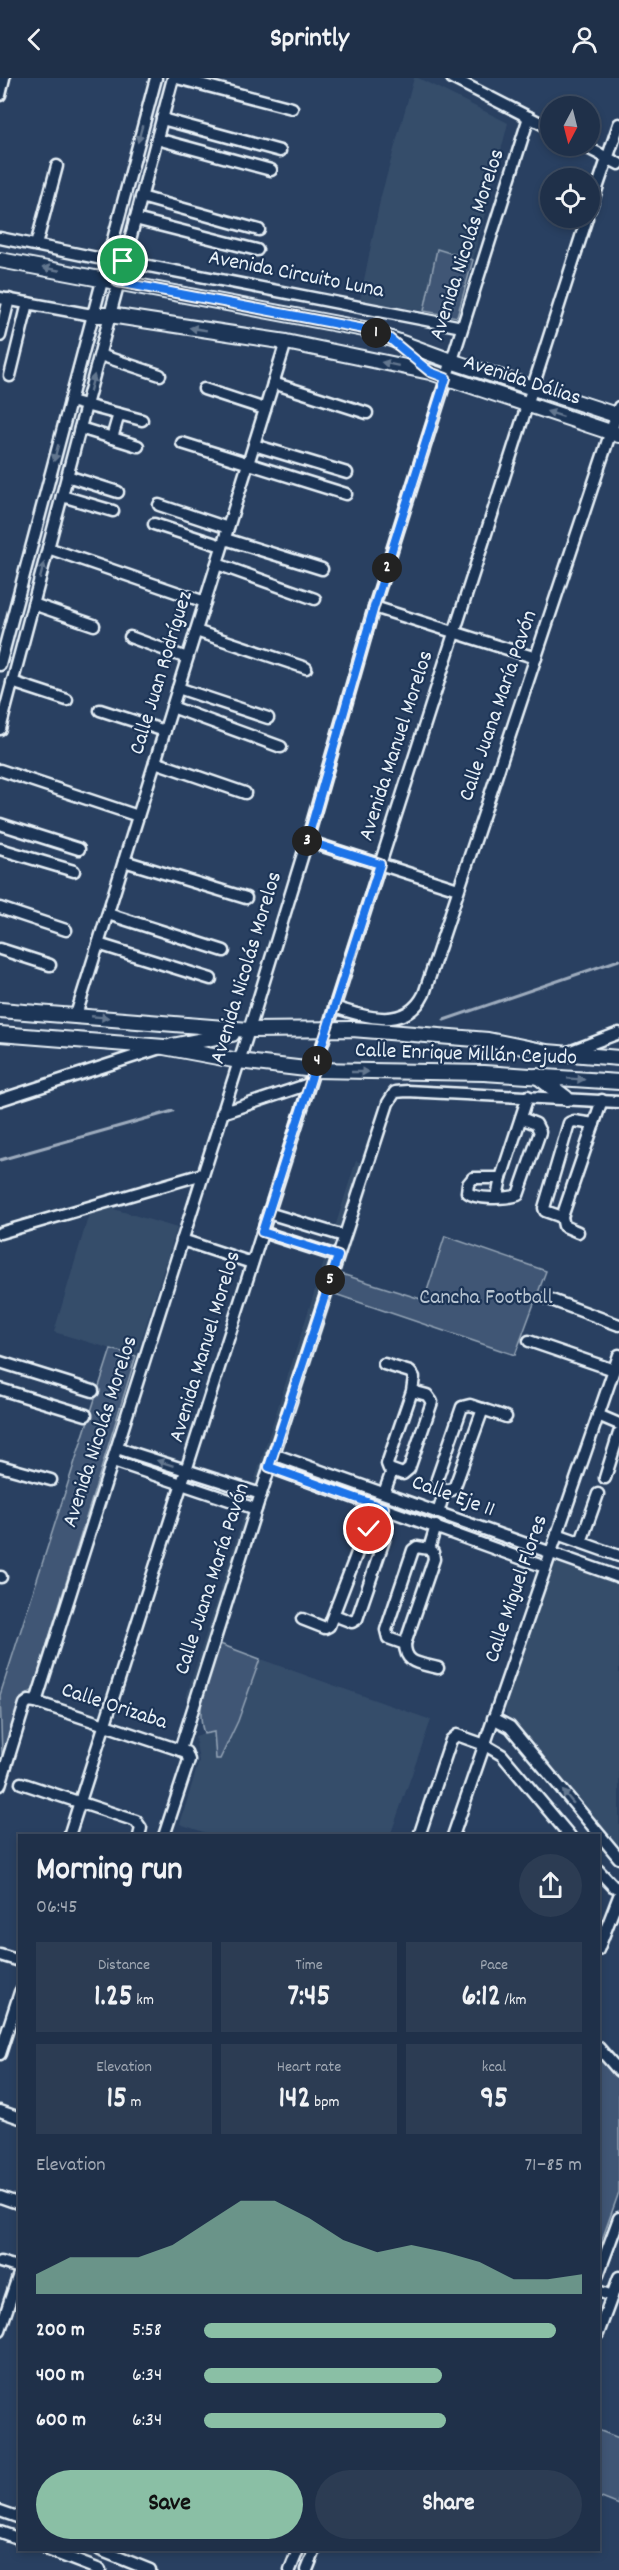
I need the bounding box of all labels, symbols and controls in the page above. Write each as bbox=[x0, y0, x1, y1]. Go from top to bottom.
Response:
text: Sprintly bbox=[270, 20, 349, 59]
icon: back bbox=[18, 23, 51, 56]
icon: person bbox=[568, 23, 601, 56]
north arrow bbox=[540, 96, 600, 156]
map controls bbox=[540, 96, 600, 228]
one-way arrow bbox=[135, 125, 145, 144]
street label: Avenida Nicolás Morelos bbox=[422, 145, 514, 345]
button: locate bbox=[540, 168, 600, 228]
pin bbox=[97, 235, 148, 286]
street label: Avenida Circuito Luna bbox=[206, 243, 387, 307]
icon: arrive bbox=[106, 244, 139, 277]
one-way arrow bbox=[41, 265, 60, 274]
pin: 1 bbox=[361, 318, 391, 348]
text: 1 bbox=[374, 321, 378, 344]
one-way arrow bbox=[188, 324, 207, 333]
street label: Avenida Dálias bbox=[459, 347, 585, 415]
one-way arrow bbox=[380, 359, 399, 368]
one-way arrow bbox=[88, 374, 97, 392]
one-way arrow bbox=[546, 409, 564, 418]
one-way arrow bbox=[51, 444, 60, 462]
pin: 2 bbox=[372, 553, 402, 583]
text: 2 bbox=[384, 556, 391, 579]
one-way arrow bbox=[38, 562, 47, 580]
street label: Calle Juan Rodríguez bbox=[122, 587, 202, 759]
street label: Calle Juana María Pavón bbox=[452, 606, 546, 806]
street label: Avenida Manuel Morelos bbox=[352, 647, 442, 845]
pin: 3 bbox=[292, 826, 322, 856]
text: 3 bbox=[303, 829, 311, 852]
street label: Avenida Nicolás Morelos bbox=[203, 868, 291, 1068]
one-way arrow bbox=[91, 1012, 110, 1022]
street label: Calle Enrique Millán Cejudo bbox=[354, 1036, 578, 1074]
pin: 4 bbox=[302, 1046, 332, 1076]
text: 4 bbox=[314, 1049, 320, 1072]
one-way arrow bbox=[351, 1067, 370, 1077]
one-way arrow bbox=[566, 1074, 585, 1084]
street label: Avenida Manuel Morelos bbox=[162, 1248, 250, 1446]
pin: 5 bbox=[315, 1265, 345, 1295]
text: 5 bbox=[326, 1268, 334, 1291]
park label: Cancha Football bbox=[419, 1283, 553, 1314]
street label: Avenida Nicolás Morelos bbox=[55, 1332, 147, 1532]
one-way arrow bbox=[156, 1458, 174, 1467]
street label: Calle Eje 11 bbox=[407, 1468, 499, 1526]
street label: Calle Juana María Pavón bbox=[167, 1479, 259, 1679]
pin bbox=[343, 1503, 394, 1554]
street label: Calle Miguel Flores bbox=[477, 1511, 557, 1667]
icon: check bbox=[352, 1512, 385, 1545]
street label: Calle Orizaba bbox=[57, 1675, 172, 1739]
one-way arrow bbox=[561, 1789, 574, 1805]
text: Morning run bbox=[36, 1848, 183, 1895]
button: share bbox=[519, 1854, 582, 1917]
text: 06:45 bbox=[36, 1894, 78, 1922]
text: Distance bbox=[98, 1954, 150, 1977]
text: Time bbox=[295, 1954, 323, 1977]
text: Pace bbox=[480, 1954, 508, 1977]
text: 1.25 bbox=[94, 1977, 133, 2020]
text: 7:45 bbox=[288, 1977, 330, 2020]
text: 6:12 bbox=[461, 1977, 501, 2020]
text: km bbox=[133, 1989, 154, 2012]
text: /km bbox=[501, 1989, 527, 2012]
text: Elevation bbox=[96, 2056, 152, 2079]
text: Heart rate bbox=[277, 2056, 341, 2079]
text: kcal bbox=[482, 2056, 506, 2079]
text: 15 bbox=[106, 2079, 127, 2122]
text: 142 bbox=[278, 2079, 311, 2122]
text: 95 bbox=[480, 2079, 508, 2122]
text: m bbox=[127, 2091, 142, 2114]
text: bpm bbox=[311, 2091, 340, 2114]
text: Elevation bbox=[36, 2152, 106, 2180]
text: 71–85 m bbox=[524, 2152, 582, 2180]
text: 200 m bbox=[36, 2317, 85, 2345]
text: 5:58 bbox=[132, 2317, 162, 2345]
text: 400 m bbox=[36, 2362, 84, 2390]
text: 6:34 bbox=[132, 2362, 162, 2390]
text: 600 m bbox=[36, 2407, 86, 2435]
text: 6:34 bbox=[132, 2407, 162, 2435]
button: Save bbox=[36, 2470, 303, 2539]
button: Share bbox=[315, 2470, 582, 2539]

